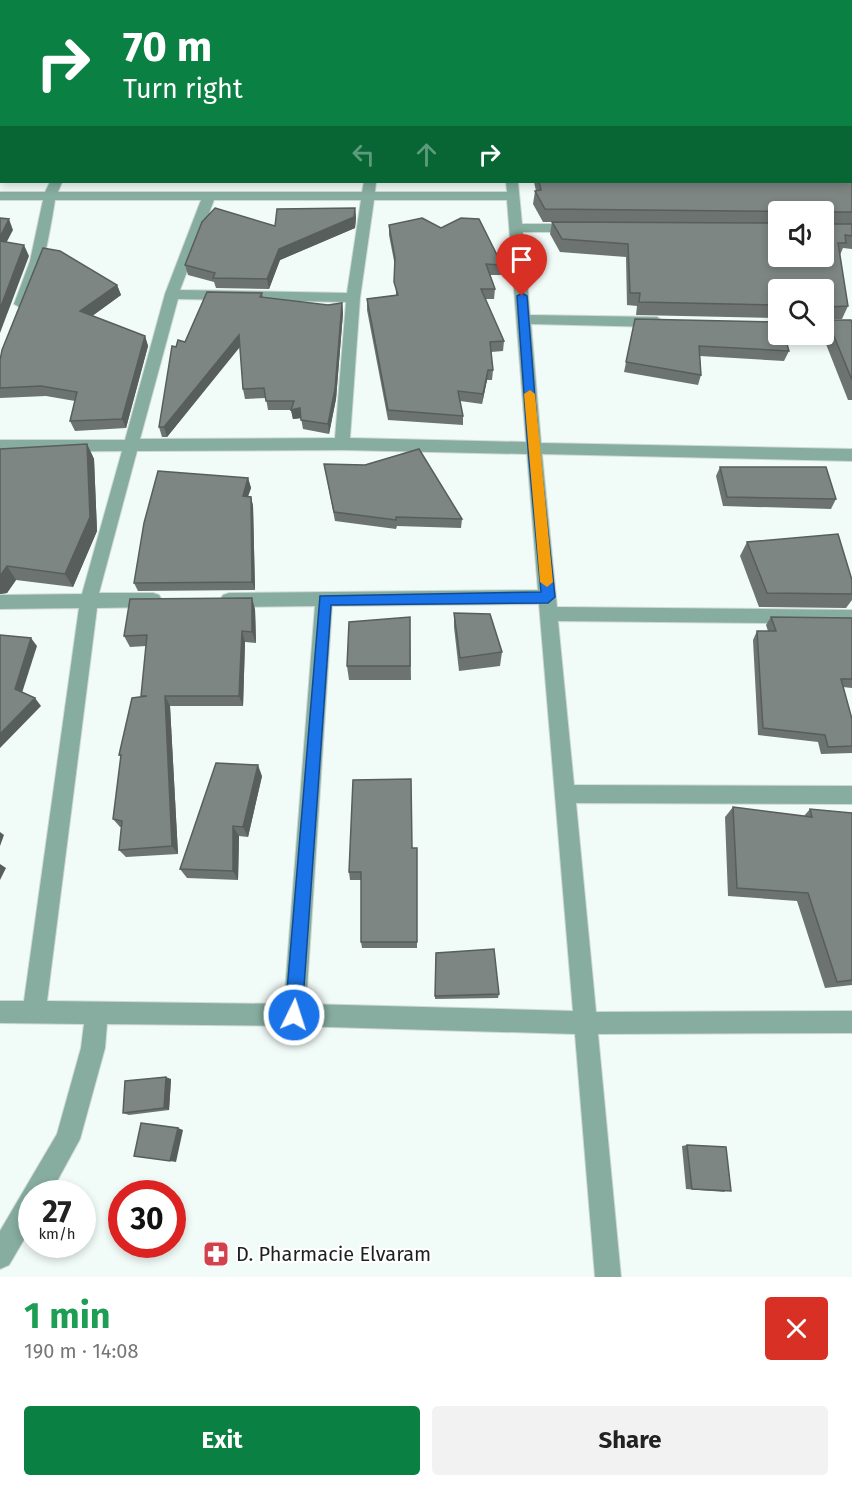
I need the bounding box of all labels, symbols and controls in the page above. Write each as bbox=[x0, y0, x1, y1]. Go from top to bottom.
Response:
text: 70 m bbox=[123, 22, 212, 72]
icon: right bbox=[24, 24, 102, 102]
text: Turn right bbox=[123, 73, 243, 105]
icon: left bbox=[347, 138, 380, 171]
icon: ahead bbox=[410, 138, 443, 171]
icon: right bbox=[473, 138, 506, 171]
map controls bbox=[768, 201, 834, 345]
button: sound bbox=[768, 201, 834, 267]
pin bbox=[496, 234, 547, 296]
icon: arrive bbox=[505, 243, 538, 276]
button: search bbox=[768, 279, 834, 345]
position arrow bbox=[262, 983, 326, 1047]
speed limit sign: 30 bbox=[108, 1180, 186, 1258]
text: 27 bbox=[42, 1194, 72, 1230]
text: km/h bbox=[38, 1225, 76, 1243]
pharmacy icon: D. Pharmacie Elvaram bbox=[201, 1239, 231, 1269]
place label: D. Pharmacie Elvaram bbox=[236, 1242, 431, 1266]
text: 1 min bbox=[24, 1294, 111, 1338]
button: close bbox=[765, 1297, 828, 1360]
text: 190 m · 14:08 bbox=[24, 1339, 138, 1363]
button: Exit bbox=[24, 1406, 420, 1475]
button: Share bbox=[432, 1406, 828, 1475]

